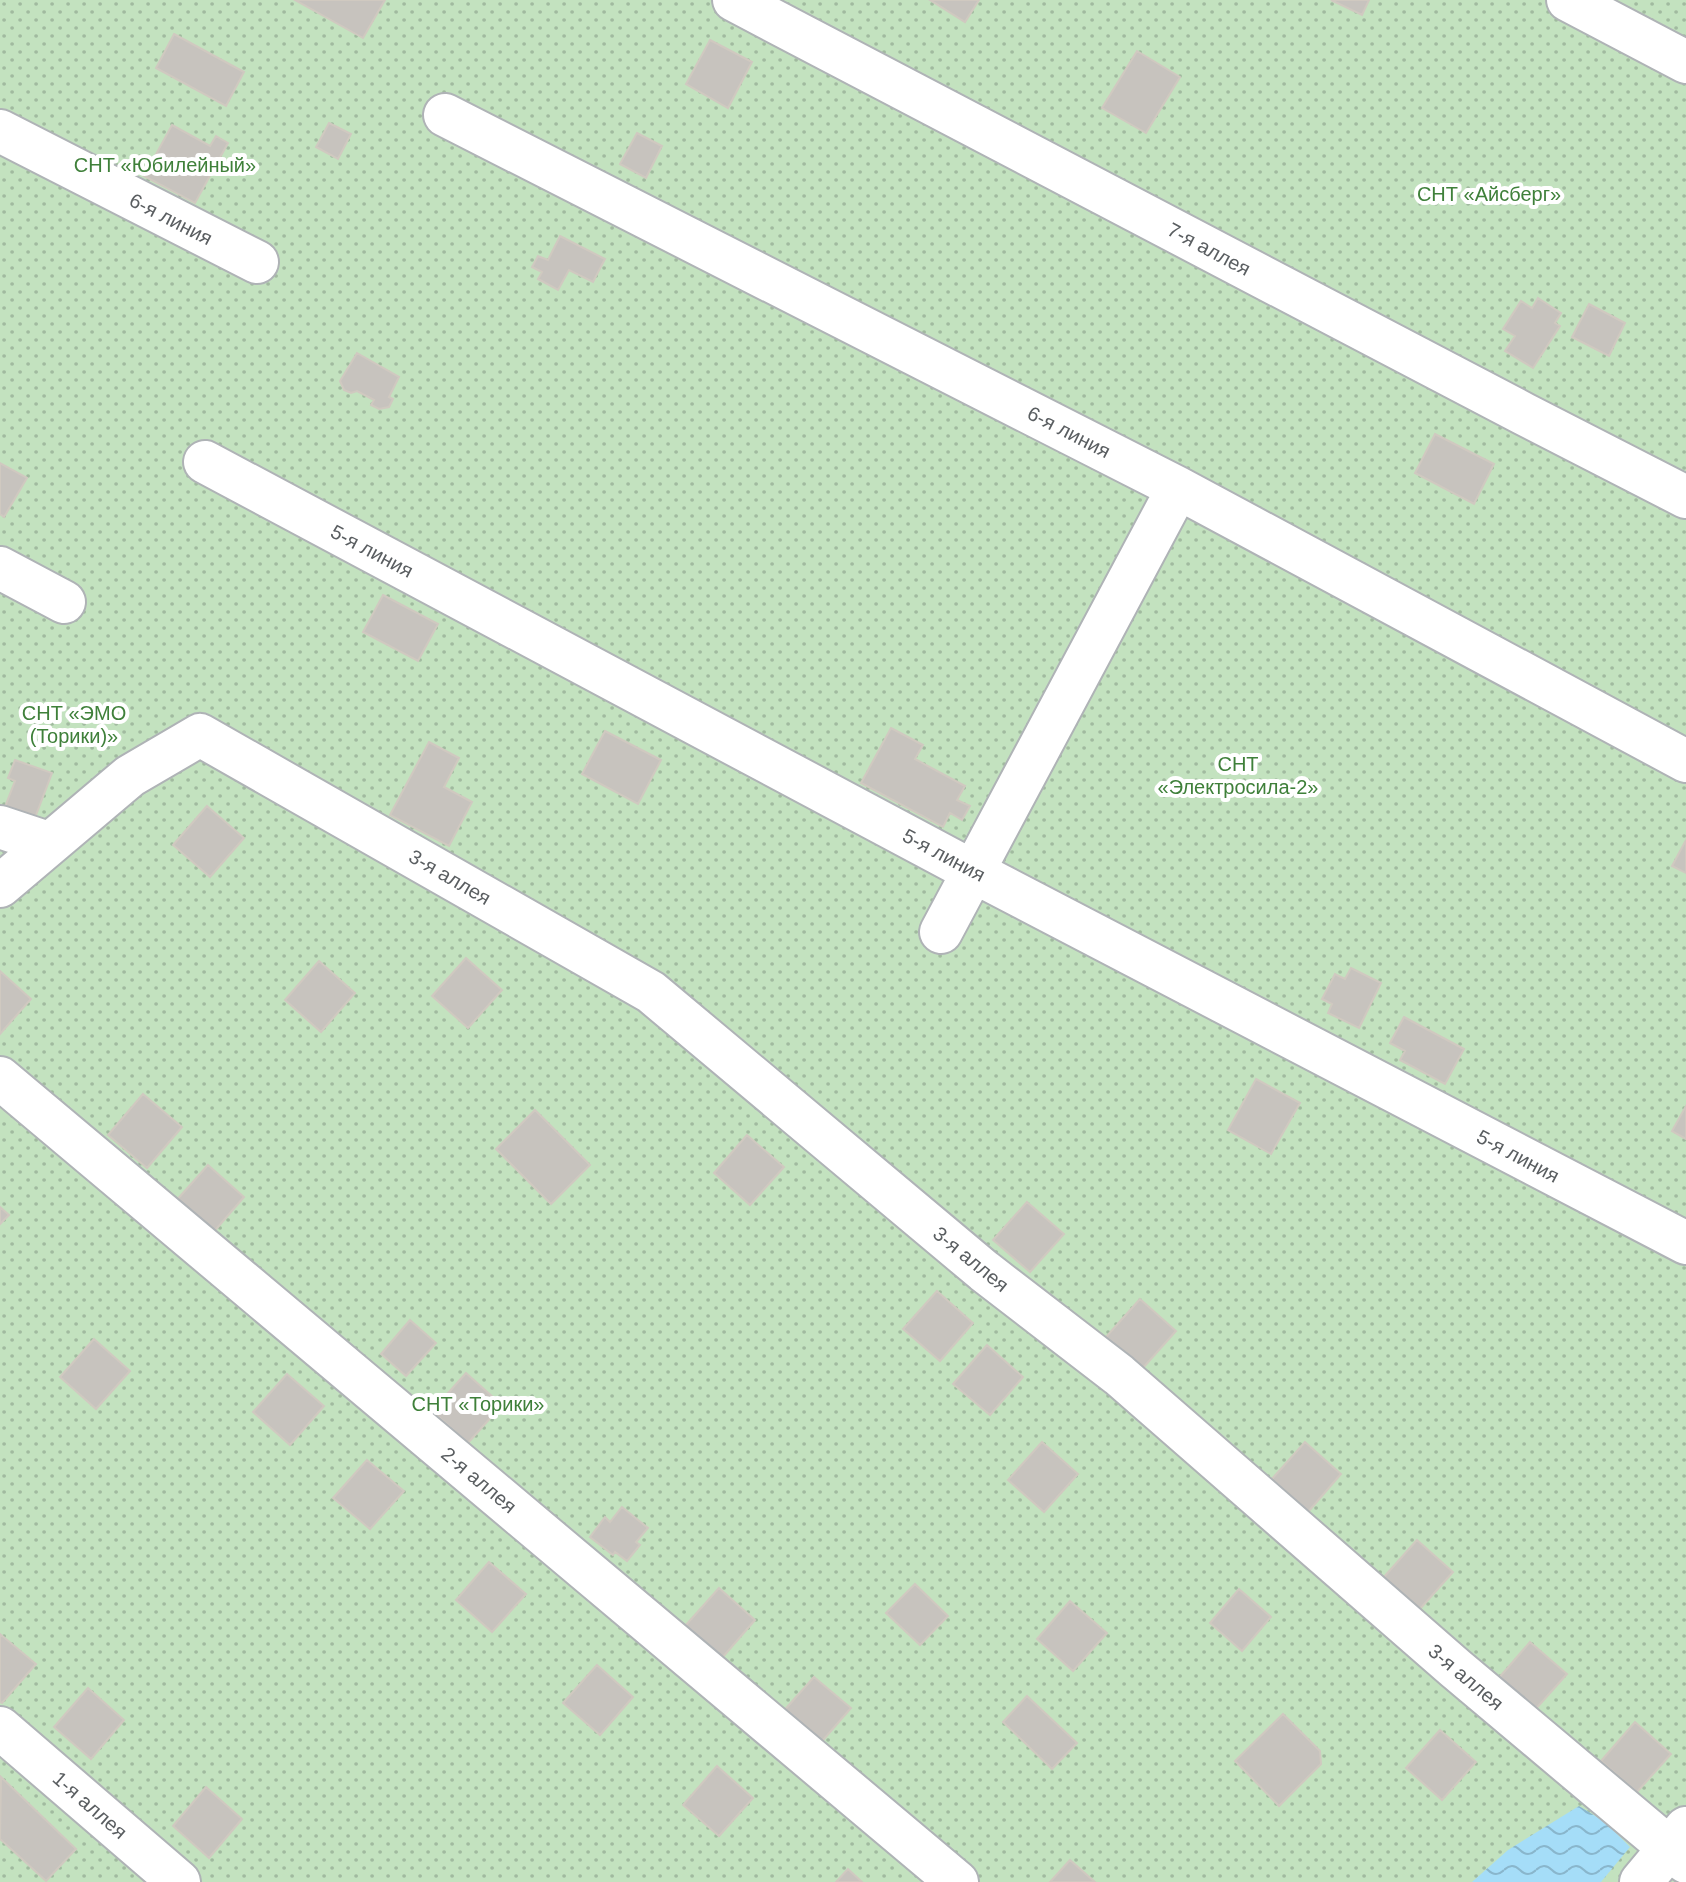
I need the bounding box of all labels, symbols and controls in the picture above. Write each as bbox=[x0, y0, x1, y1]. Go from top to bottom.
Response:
park label: СНТ «Юбилейный» bbox=[74, 154, 256, 176]
park label: СНТ «Айсберг» bbox=[1417, 183, 1561, 205]
street label: 6-я линия bbox=[126, 189, 216, 249]
street label: 7-я аллея bbox=[1164, 218, 1254, 280]
street label: 6-я линия bbox=[1024, 402, 1114, 462]
street label: 5-я линия bbox=[327, 520, 417, 582]
park label: СНТ «ЭМО (Торики)» bbox=[22, 702, 126, 747]
park label: СНТ «Электросила-2» bbox=[1158, 753, 1318, 798]
street label: 5-я линия bbox=[899, 824, 989, 886]
street label: 3-я аллея bbox=[405, 845, 495, 909]
street label: 5-я линия bbox=[1473, 1125, 1563, 1187]
street label: 3-я аллея bbox=[929, 1222, 1013, 1296]
park label: СНТ «Торики» bbox=[412, 1393, 544, 1415]
street label: 2-я аллея bbox=[437, 1442, 521, 1518]
street label: 3-я аллея bbox=[1424, 1639, 1508, 1715]
street label: 1-я аллея bbox=[49, 1767, 131, 1843]

